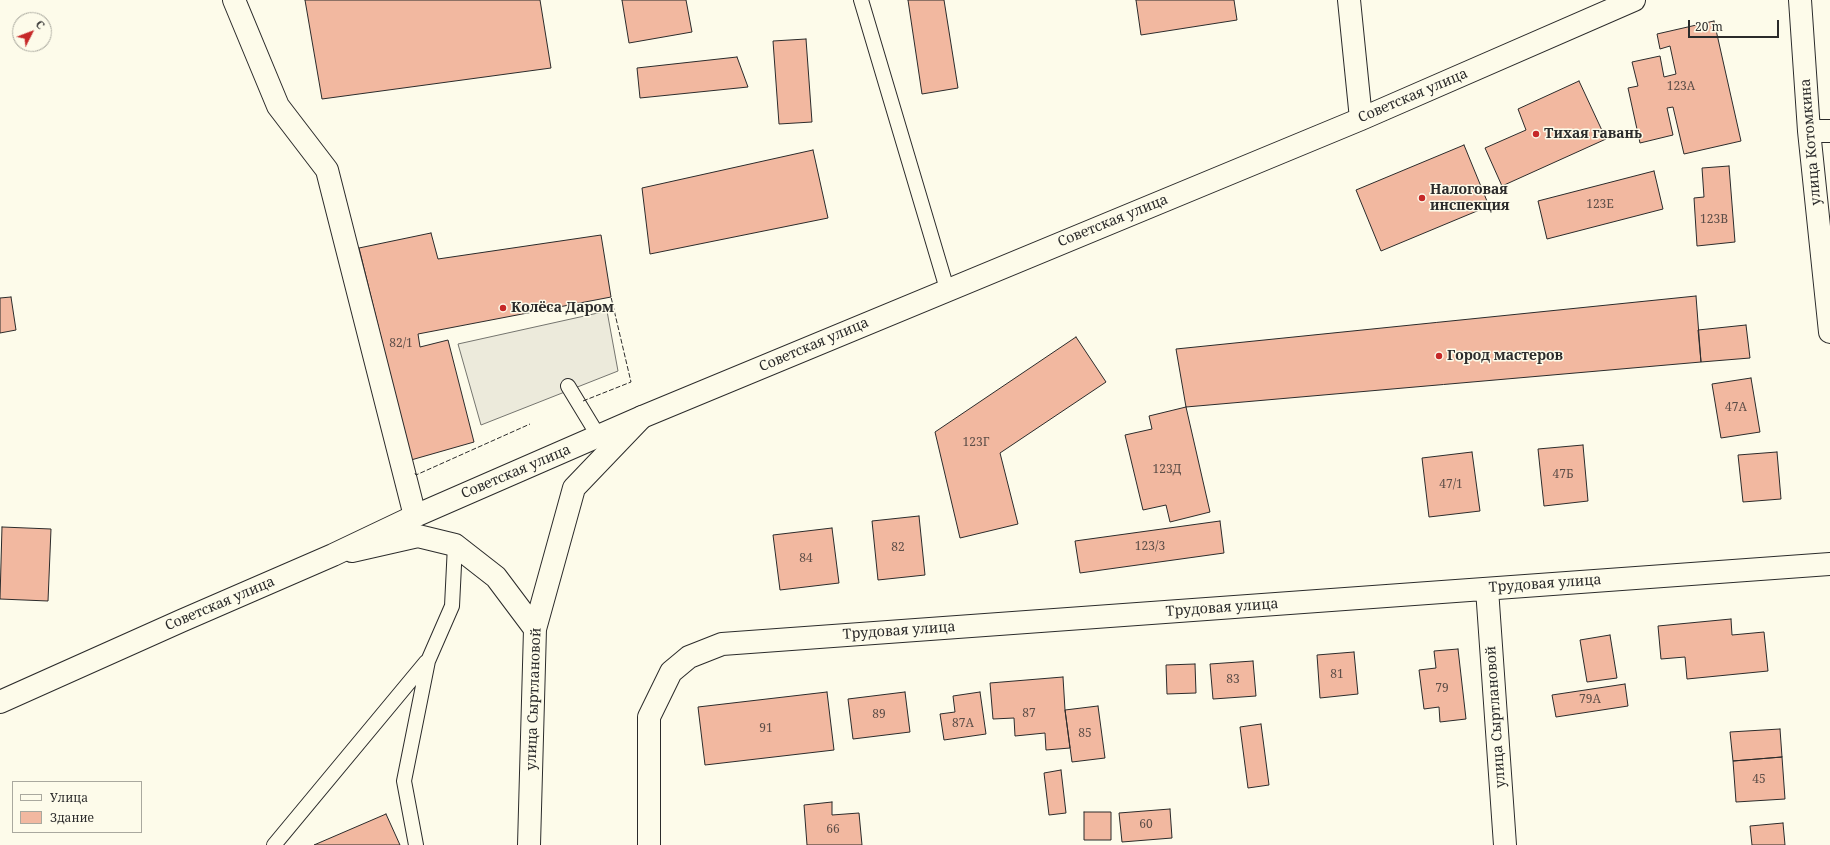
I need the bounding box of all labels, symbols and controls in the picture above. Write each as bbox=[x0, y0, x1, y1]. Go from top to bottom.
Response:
north arrow bbox=[12, 12, 52, 52]
scale bar bbox=[1690, 12, 1781, 38]
text: С bbox=[33, 17, 49, 32]
text: 20 m bbox=[1695, 18, 1723, 35]
street label: Советская улица bbox=[1356, 65, 1470, 127]
street label: улица Котомкина bbox=[1797, 78, 1825, 206]
house number: 123А bbox=[1667, 80, 1695, 94]
place label: Тихая гавань bbox=[1544, 126, 1642, 142]
marker: Тихая гавань bbox=[1531, 129, 1541, 139]
place label: Налоговая инспекция bbox=[1430, 182, 1510, 214]
street label: Советская улица bbox=[1055, 191, 1171, 251]
marker: Налоговая инспекция bbox=[1417, 193, 1427, 203]
house number: 123Е bbox=[1586, 198, 1614, 212]
house number: 123В bbox=[1700, 213, 1728, 227]
place label: Колёса Даром bbox=[511, 300, 614, 316]
marker: Колёса Даром bbox=[498, 303, 508, 313]
street label: Советская улица bbox=[757, 314, 871, 376]
house number: 82/1 bbox=[389, 337, 413, 351]
place label: Город мастеров bbox=[1447, 348, 1563, 364]
marker: Город мастеров bbox=[1434, 351, 1444, 361]
house number: 47А bbox=[1725, 401, 1747, 415]
house number: 123Г bbox=[963, 436, 989, 450]
street label: Советская улица bbox=[459, 441, 573, 503]
house number: 123Д bbox=[1152, 463, 1182, 477]
house number: 47Б bbox=[1553, 468, 1573, 482]
house number: 47/1 bbox=[1439, 478, 1463, 492]
house number: 123/3 bbox=[1135, 540, 1165, 554]
house number: 82 bbox=[891, 541, 905, 555]
house number: 84 bbox=[799, 552, 813, 566]
street label: Трудовая улица bbox=[1488, 572, 1602, 596]
street label: Советская улица bbox=[163, 573, 277, 635]
street label: Трудовая улица bbox=[1165, 596, 1279, 620]
street label: Трудовая улица bbox=[842, 619, 956, 643]
street label: улица Сыртлановой bbox=[523, 627, 545, 771]
street label: улица Сыртлановой bbox=[1483, 645, 1509, 789]
house number: 81 bbox=[1330, 668, 1344, 682]
house number: 83 bbox=[1226, 673, 1240, 687]
house number: 79 bbox=[1435, 682, 1449, 696]
house number: 79А bbox=[1579, 693, 1601, 707]
house number: 87 bbox=[1022, 707, 1036, 721]
house number: 89 bbox=[872, 708, 886, 722]
house number: 87А bbox=[952, 717, 974, 731]
house number: 91 bbox=[759, 722, 773, 736]
house number: 85 bbox=[1078, 727, 1092, 741]
house number: 45 bbox=[1752, 773, 1766, 787]
legend bbox=[12, 781, 142, 833]
text: Улица bbox=[50, 789, 88, 806]
text: Здание bbox=[50, 809, 94, 826]
house number: 60 bbox=[1139, 818, 1153, 832]
house number: 66 bbox=[826, 823, 840, 837]

